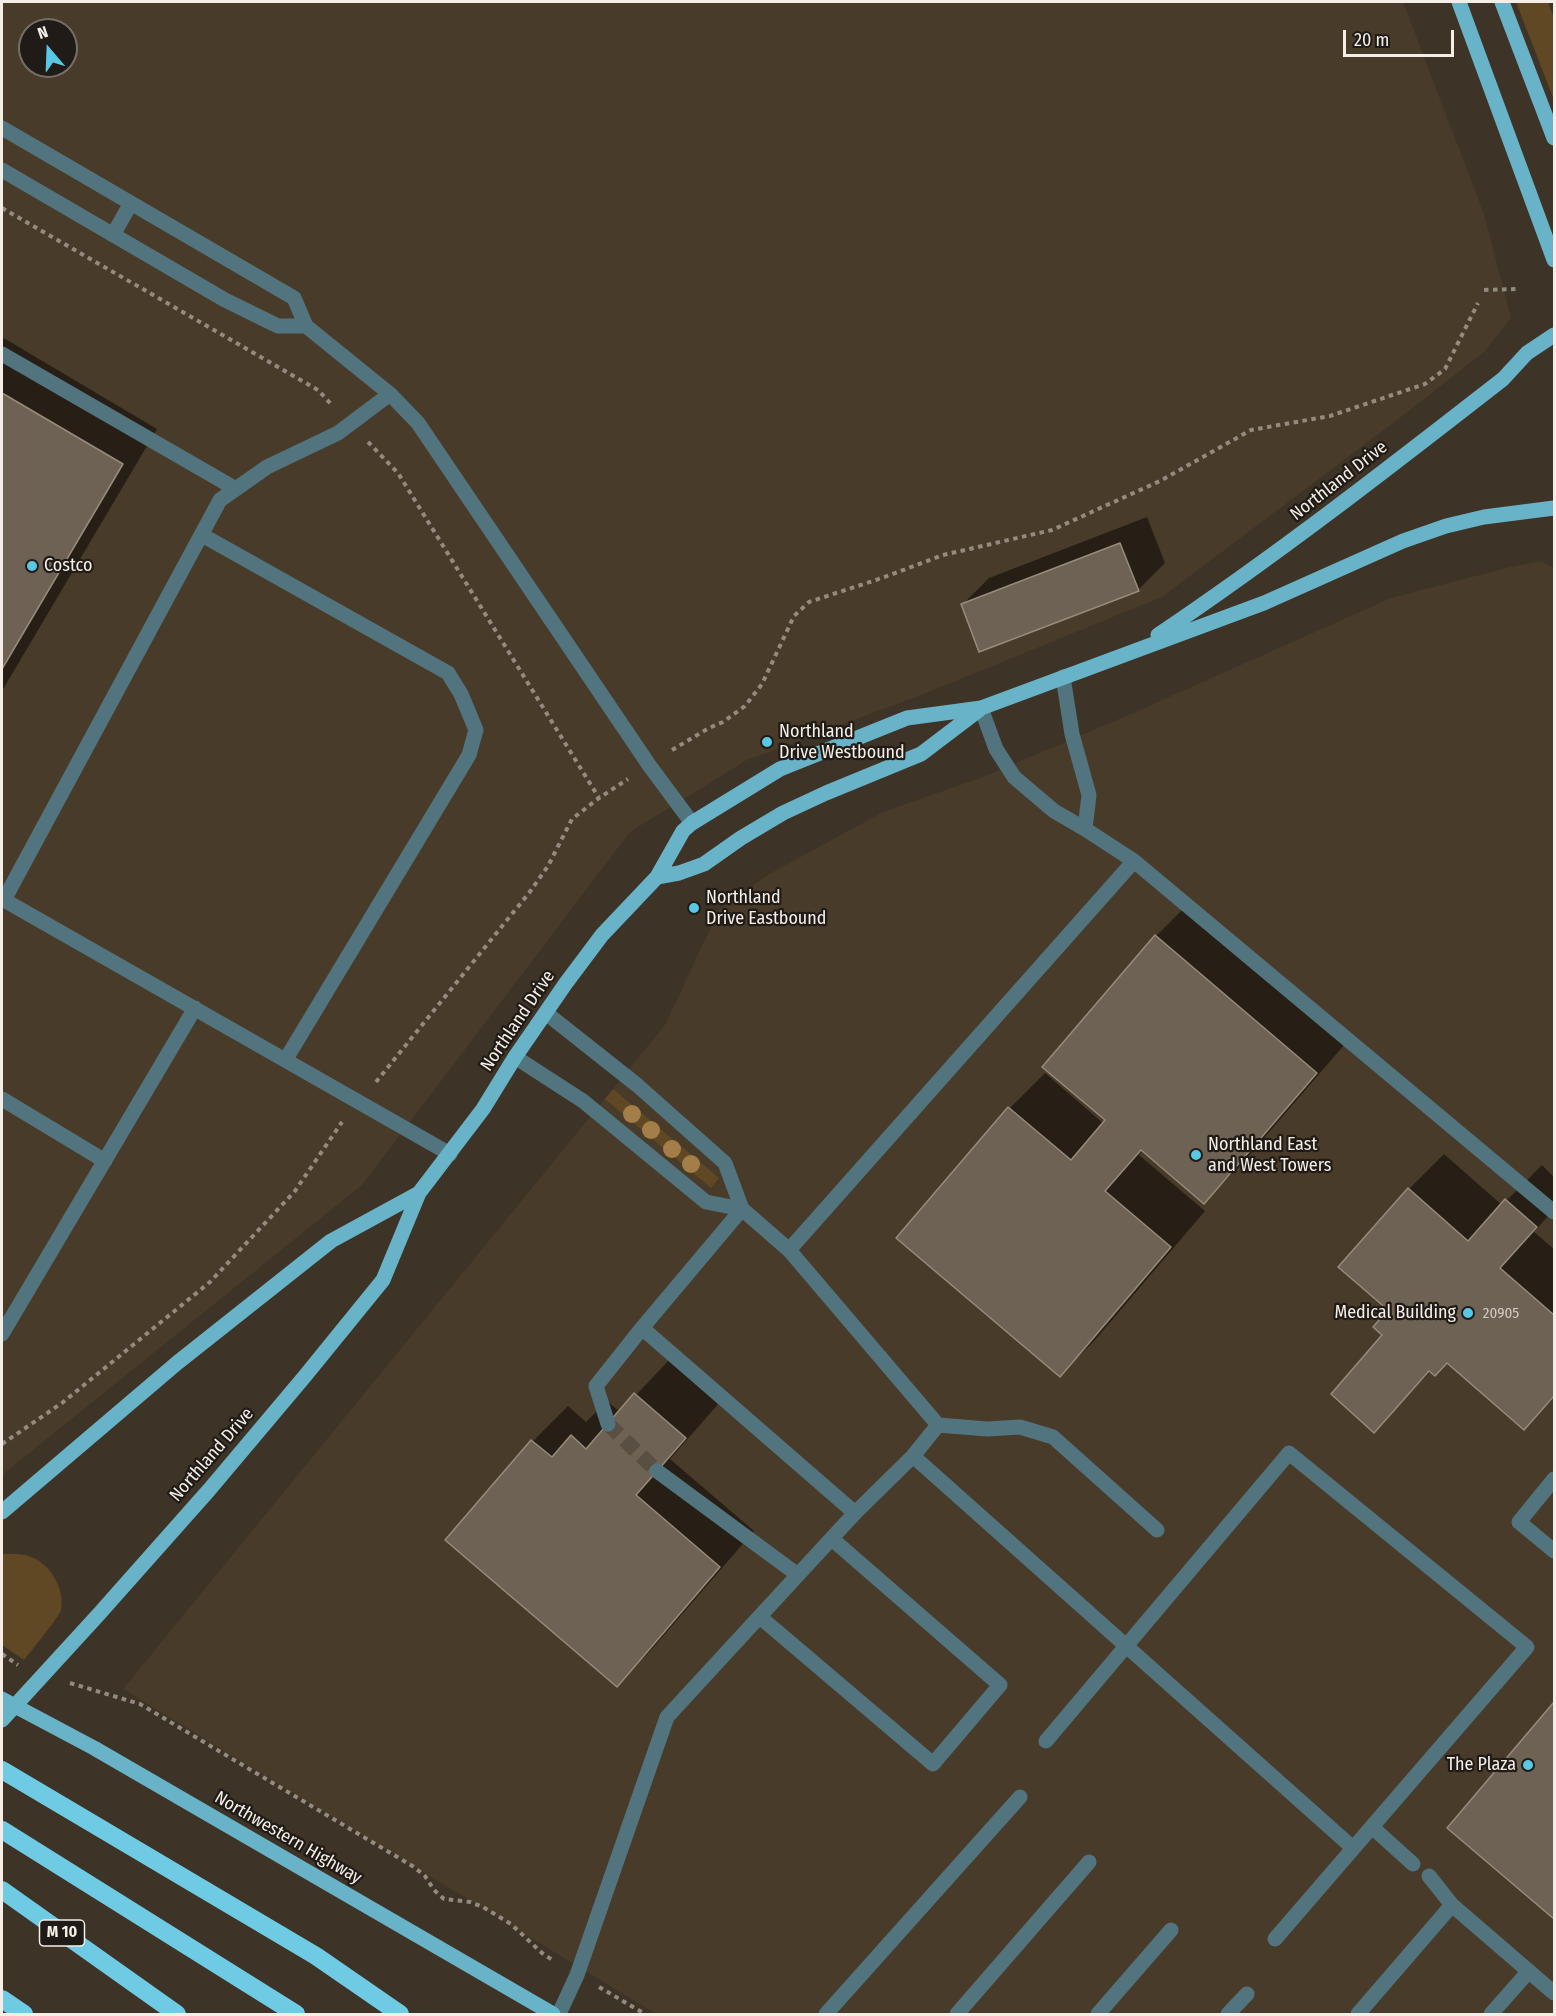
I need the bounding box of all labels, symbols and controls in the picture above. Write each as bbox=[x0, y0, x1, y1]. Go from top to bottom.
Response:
north arrow bbox=[18, 18, 78, 78]
scale bar bbox=[1346, 18, 1457, 56]
text: N bbox=[35, 22, 50, 43]
text: 20 m bbox=[1354, 29, 1389, 51]
street label: Northland Drive bbox=[1286, 436, 1392, 526]
place label: Costco bbox=[44, 555, 92, 577]
marker: Costco bbox=[25, 559, 39, 573]
place label: Northland Drive Westbound bbox=[779, 721, 905, 764]
marker: Northland Drive Westbound bbox=[760, 735, 774, 749]
place label: Northland Drive Eastbound bbox=[706, 887, 826, 930]
marker: Northland Drive Eastbound bbox=[687, 901, 701, 915]
street label: Northland Drive bbox=[476, 966, 560, 1076]
place label: Northland East and West Towers bbox=[1208, 1134, 1331, 1176]
marker: Northland East and West Towers bbox=[1189, 1148, 1203, 1162]
place label: Medical Building bbox=[1334, 1302, 1456, 1324]
house number: 20905 bbox=[1483, 1305, 1519, 1323]
marker: Medical Building bbox=[1461, 1306, 1475, 1320]
street label: Northland Drive bbox=[165, 1404, 259, 1506]
place label: The Plaza bbox=[1447, 1754, 1516, 1776]
marker: The Plaza bbox=[1521, 1758, 1535, 1772]
street label: Northwestern Highway bbox=[211, 1787, 365, 1889]
road number: M 10 bbox=[40, 1920, 84, 1946]

